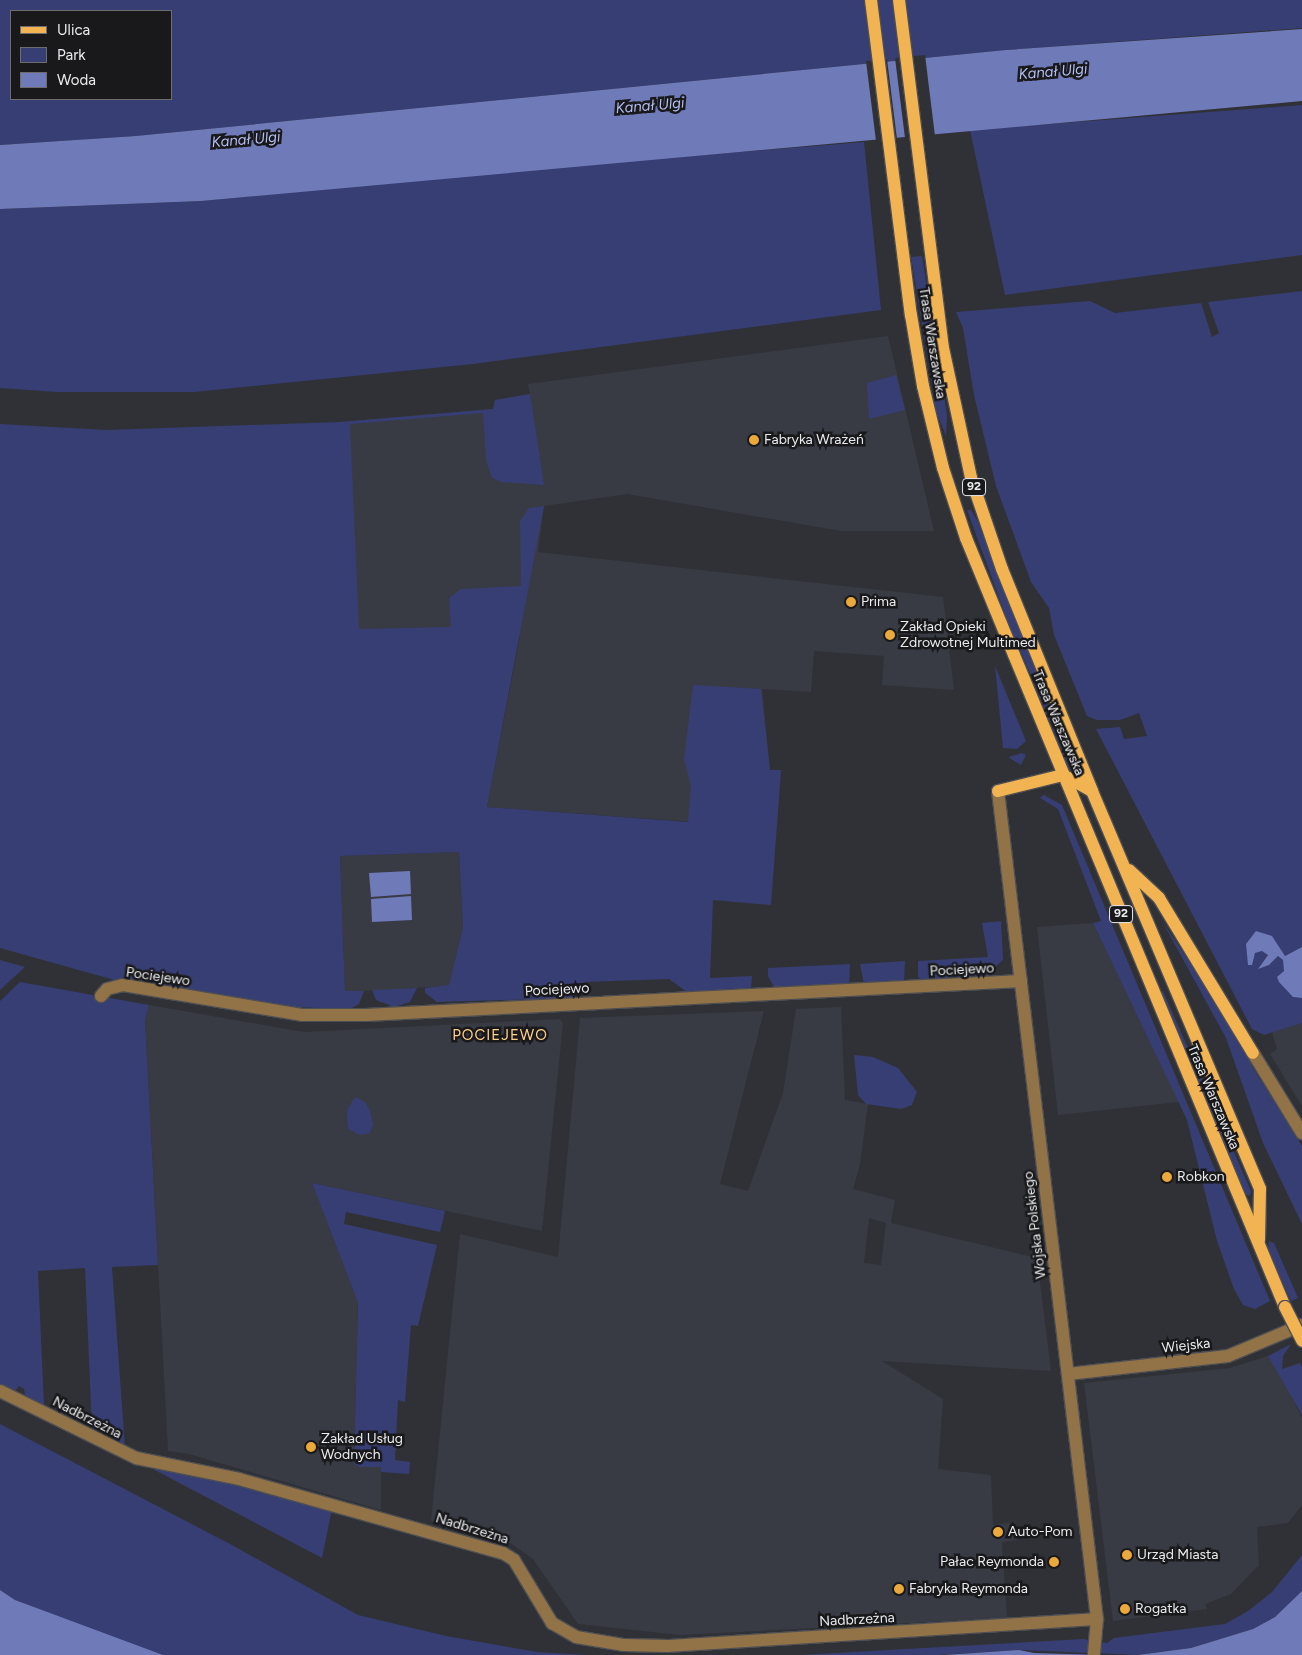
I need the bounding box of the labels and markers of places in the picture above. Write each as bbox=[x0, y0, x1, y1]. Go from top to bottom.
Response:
place label: Fabryka Wrażeń bbox=[764, 432, 864, 448]
marker: Fabryka Wrażeń bbox=[748, 434, 760, 446]
place label: Prima bbox=[861, 594, 896, 610]
marker: Prima bbox=[845, 596, 857, 608]
place label: Zakład Opieki Zdrowotnej Multimed bbox=[900, 619, 1036, 652]
marker: Zakład Opieki Zdrowotnej Multimed bbox=[884, 629, 896, 641]
place label: Robkon bbox=[1177, 1169, 1225, 1185]
marker: Robkon bbox=[1161, 1171, 1173, 1183]
place label: Zakład Usług Wodnych bbox=[321, 1431, 403, 1464]
marker: Zakład Usług Wodnych bbox=[305, 1441, 317, 1453]
place label: Auto-Pom bbox=[1008, 1524, 1073, 1540]
marker: Auto-Pom bbox=[992, 1526, 1004, 1538]
place label: Urząd Miasta bbox=[1137, 1547, 1218, 1563]
marker: Urząd Miasta bbox=[1121, 1549, 1133, 1561]
place label: Pałac Reymonda bbox=[940, 1554, 1044, 1570]
marker: Pałac Reymonda bbox=[1048, 1556, 1060, 1568]
place label: Fabryka Reymonda bbox=[909, 1581, 1028, 1597]
marker: Fabryka Reymonda bbox=[893, 1583, 905, 1595]
place label: Rogatka bbox=[1135, 1601, 1186, 1617]
marker: Rogatka bbox=[1119, 1603, 1131, 1615]

